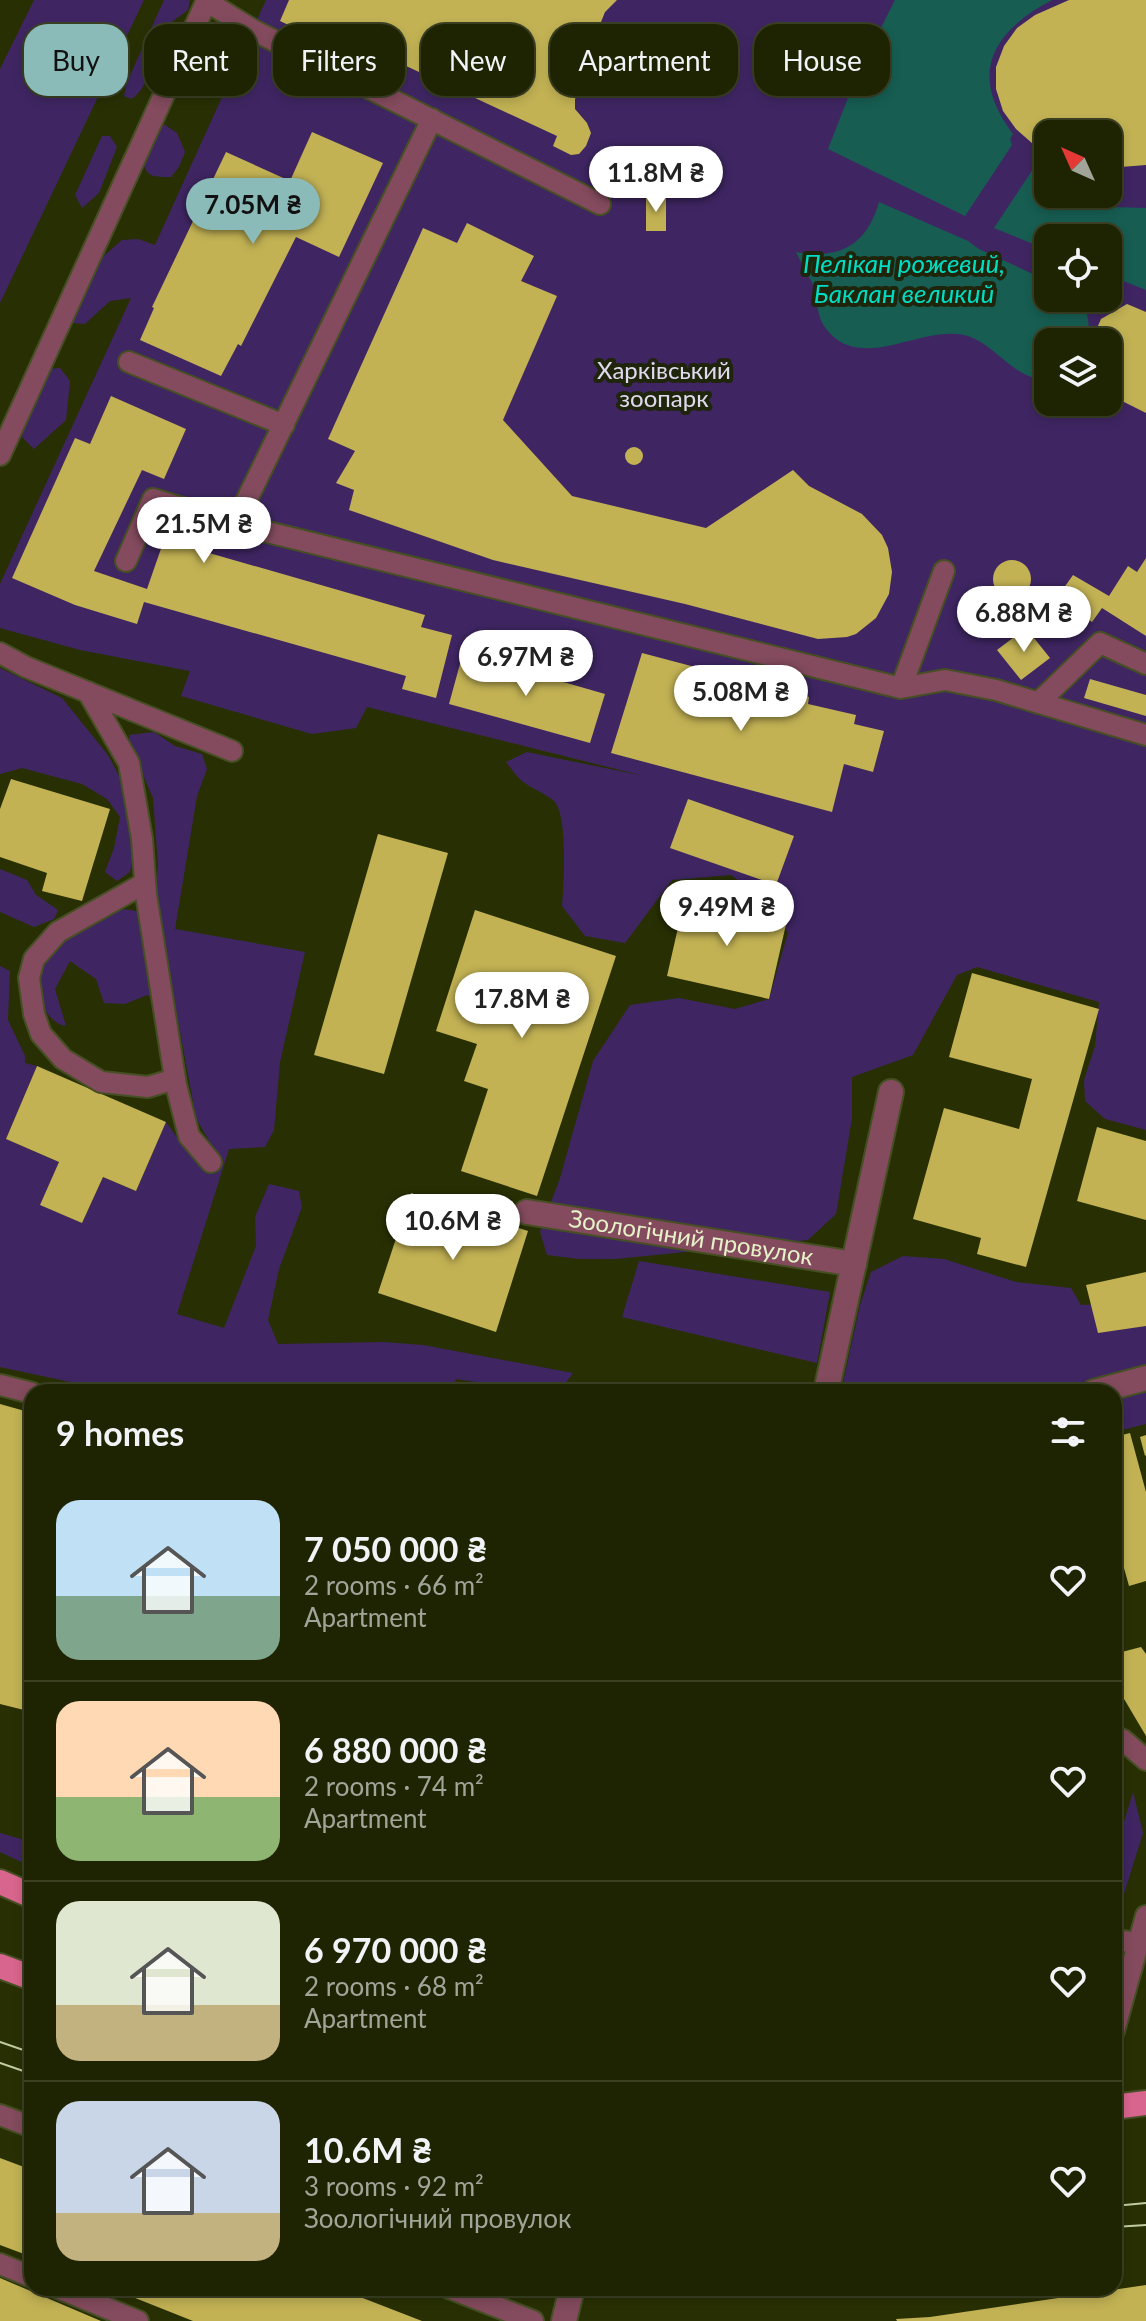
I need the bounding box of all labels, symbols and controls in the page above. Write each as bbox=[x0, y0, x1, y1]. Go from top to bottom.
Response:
chip: Buy bbox=[24, 24, 128, 96]
chip: Rent bbox=[144, 24, 257, 96]
chip: Filters bbox=[273, 24, 405, 96]
chip: New bbox=[421, 24, 534, 96]
chip: Apartment bbox=[550, 24, 738, 96]
chip: House bbox=[754, 24, 890, 96]
north arrow bbox=[1034, 120, 1122, 208]
map controls bbox=[1034, 120, 1122, 416]
pin: 11.8M ₴ bbox=[582, 146, 730, 214]
text: 11.8M ₴ bbox=[607, 156, 705, 188]
pin: 7.05M ₴ bbox=[179, 178, 327, 246]
text: 7.05M ₴ bbox=[204, 188, 302, 220]
button: locate bbox=[1034, 224, 1122, 312]
water label: Пелікан рожевий, Баклан великий bbox=[803, 247, 1005, 309]
button: layers bbox=[1034, 328, 1122, 416]
park label: Харківський зоопарк bbox=[597, 355, 731, 412]
pin: 21.5M ₴ bbox=[130, 497, 278, 565]
text: 21.5M ₴ bbox=[155, 507, 253, 539]
pin: 6.88M ₴ bbox=[950, 586, 1098, 654]
text: 6.88M ₴ bbox=[975, 596, 1073, 628]
pin: 6.97M ₴ bbox=[452, 630, 600, 698]
text: 6.97M ₴ bbox=[477, 640, 575, 672]
pin: 5.08M ₴ bbox=[667, 665, 815, 733]
text: 5.08M ₴ bbox=[692, 675, 790, 707]
pin: 9.49M ₴ bbox=[653, 880, 801, 948]
text: 9.49M ₴ bbox=[678, 890, 776, 922]
pin: 17.8M ₴ bbox=[448, 972, 596, 1040]
text: 17.8M ₴ bbox=[473, 982, 571, 1014]
pin: 10.6M ₴ bbox=[379, 1194, 527, 1262]
street label: Зоологічний провулок bbox=[567, 1203, 816, 1270]
text: 10.6M ₴ bbox=[404, 1204, 502, 1236]
icon: filters bbox=[1046, 1410, 1090, 1454]
text: 9 homes bbox=[56, 1412, 184, 1453]
text: 7 050 000 ₴ bbox=[304, 1528, 487, 1569]
icon: home bbox=[120, 1532, 216, 1628]
icon: heart bbox=[1046, 1558, 1090, 1602]
text: 2 rooms · 66 m² bbox=[304, 1569, 484, 1601]
text: Apartment bbox=[304, 1601, 427, 1633]
text: 6 880 000 ₴ bbox=[304, 1729, 487, 1770]
icon: home bbox=[120, 1733, 216, 1829]
icon: heart bbox=[1046, 1759, 1090, 1803]
text: 2 rooms · 74 m² bbox=[304, 1770, 484, 1802]
text: Apartment bbox=[304, 1802, 427, 1834]
text: 6 970 000 ₴ bbox=[304, 1929, 487, 1970]
icon: home bbox=[120, 1933, 216, 2029]
icon: heart bbox=[1046, 1959, 1090, 2003]
text: 2 rooms · 68 m² bbox=[304, 1970, 484, 2002]
text: Apartment bbox=[304, 2002, 427, 2034]
text: 10.6M ₴ bbox=[304, 2129, 432, 2170]
icon: home bbox=[120, 2133, 216, 2229]
icon: heart bbox=[1046, 2159, 1090, 2203]
text: 3 rooms · 92 m² bbox=[304, 2170, 484, 2202]
text: Зоологічний провулок bbox=[304, 2202, 572, 2234]

